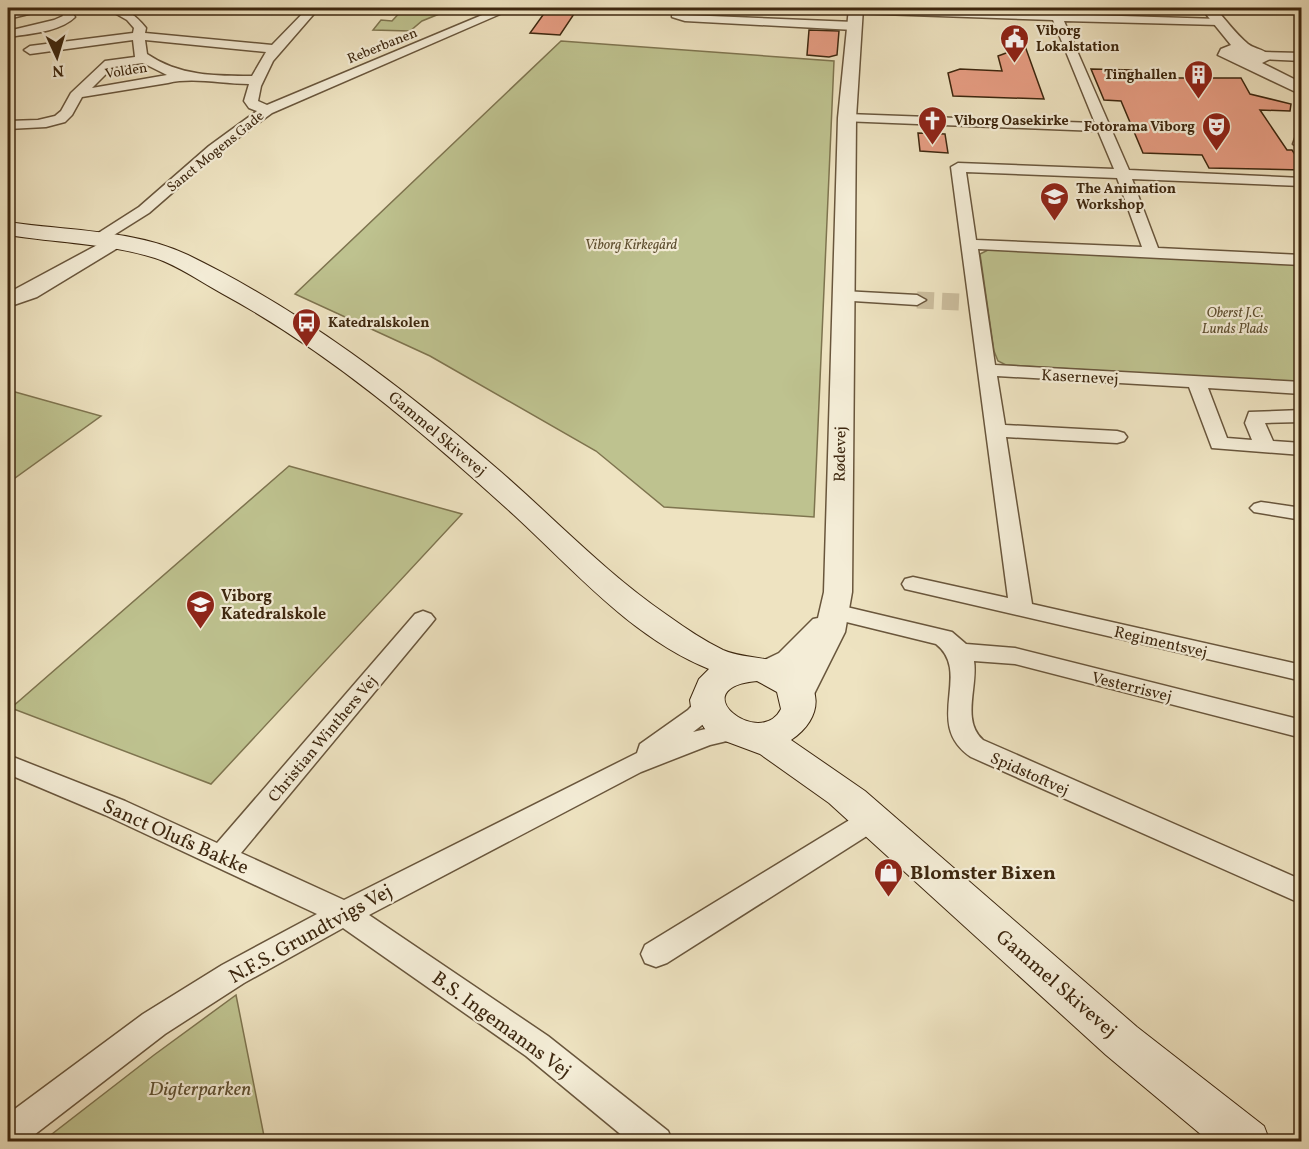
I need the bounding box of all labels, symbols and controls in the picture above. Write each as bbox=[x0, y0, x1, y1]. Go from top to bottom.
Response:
public building icon: Viborg Lokalstation bbox=[999, 22, 1031, 64]
place label: Viborg Lokalstation bbox=[1036, 22, 1119, 57]
street label: Reberbanen bbox=[345, 24, 420, 69]
north arrow bbox=[27, 27, 87, 87]
building icon: Tinghallen bbox=[1182, 58, 1214, 100]
text: N bbox=[51, 59, 64, 81]
street label: Volden bbox=[104, 59, 149, 84]
place label: Tinghallen bbox=[1104, 66, 1177, 85]
church icon: Viborg Oasekirke bbox=[917, 104, 949, 146]
street label: Sanct Mogens Gade bbox=[163, 107, 269, 197]
theatre icon: Fotorama Viborg bbox=[1200, 110, 1232, 152]
place label: Viborg Oasekirke bbox=[954, 112, 1069, 131]
place label: Fotorama Viborg bbox=[1084, 118, 1195, 137]
school or university icon: The Animation Workshop bbox=[1039, 180, 1071, 222]
place label: The Animation Workshop bbox=[1076, 180, 1176, 215]
park label: Viborg Kirkegård bbox=[585, 236, 678, 255]
park label: Oberst J.C. Lunds Plads bbox=[1202, 304, 1268, 339]
bus stop icon: Katedralskolen bbox=[291, 306, 323, 348]
place label: Katedralskolen bbox=[328, 314, 429, 333]
street label: Kasernevej bbox=[1041, 365, 1119, 391]
street label: Gammel Skivevej bbox=[383, 387, 491, 482]
street label: Rødevej bbox=[830, 426, 852, 482]
place label: Viborg Katedralskole bbox=[221, 586, 326, 626]
school or university icon: Viborg Katedralskole bbox=[184, 588, 216, 630]
street label: Regimentsvej bbox=[1112, 622, 1209, 664]
street label: Vesterrisvej bbox=[1089, 667, 1174, 709]
street label: Christian Winthers Vej bbox=[264, 671, 383, 807]
street label: Spidstoftvej bbox=[986, 748, 1072, 802]
street label: Sanct Olufs Bakke bbox=[98, 793, 253, 883]
shop icon: Blomster Bixen bbox=[873, 856, 905, 898]
place label: Blomster Bixen bbox=[910, 860, 1056, 888]
street label: N.F.S. Grundtvigs Vej bbox=[224, 878, 398, 991]
street label: Gammel Skivevej bbox=[989, 924, 1122, 1045]
street label: B.S. Ingemanns Vej bbox=[425, 965, 576, 1086]
park label: Digterparken bbox=[149, 1076, 251, 1104]

